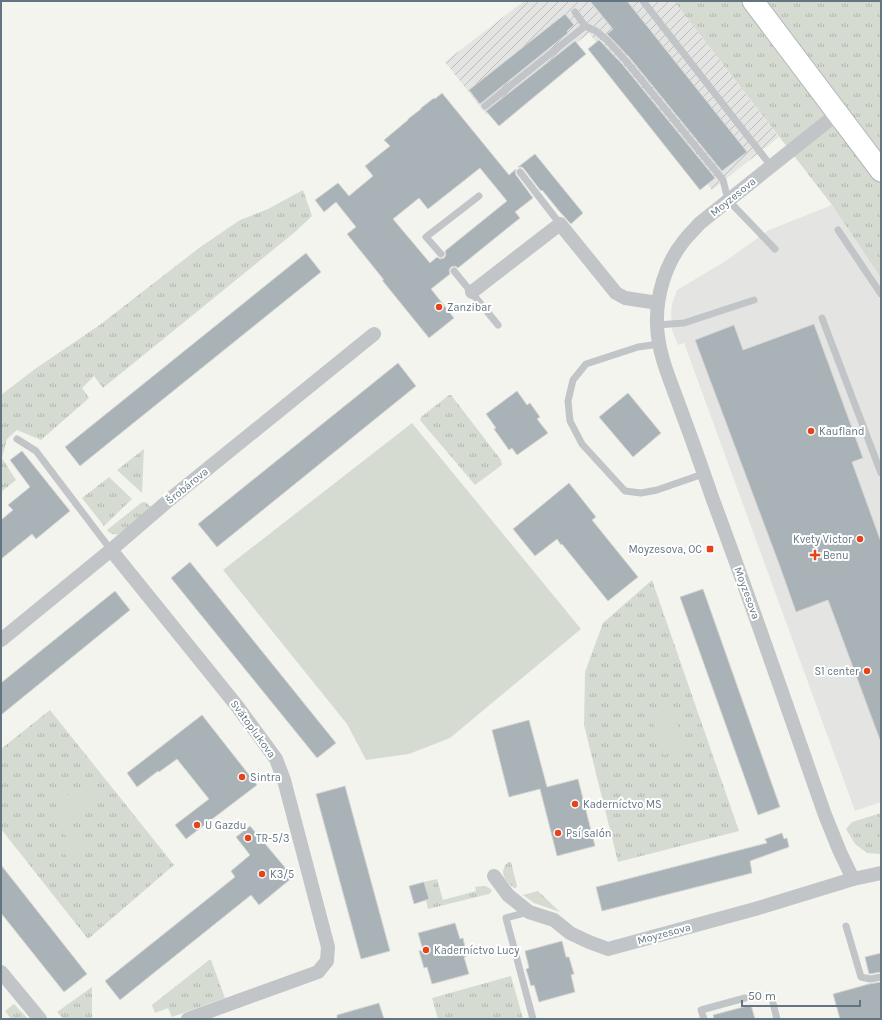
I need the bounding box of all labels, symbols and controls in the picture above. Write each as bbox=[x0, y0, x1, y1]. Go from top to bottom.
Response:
street label: Moyzesova bbox=[708, 175, 758, 219]
place label: Zanzibar bbox=[447, 301, 491, 314]
marker: Zanzibar bbox=[434, 302, 444, 312]
place label: Kaufland bbox=[819, 425, 864, 438]
marker: Kaufland bbox=[806, 426, 816, 436]
street label: Šrobárova bbox=[162, 463, 211, 507]
place label: Kvety Victor bbox=[793, 533, 852, 546]
marker: Kvety Victor bbox=[855, 534, 865, 544]
place label: Moyzesova, OC bbox=[629, 543, 702, 556]
marker: Moyzesova, OC bbox=[705, 544, 715, 554]
place label: Benu bbox=[823, 549, 849, 562]
marker: Benu bbox=[810, 550, 820, 560]
street label: Moyzesova bbox=[732, 565, 762, 621]
place label: S1 center bbox=[814, 665, 859, 678]
marker: S1 center bbox=[862, 666, 872, 676]
street label: Svätoplukova bbox=[228, 698, 278, 760]
place label: Sintra bbox=[250, 771, 281, 784]
marker: Sintra bbox=[237, 772, 247, 782]
place label: Kaderníctvo MS bbox=[583, 798, 662, 811]
marker: Kaderníctvo MS bbox=[570, 799, 580, 809]
place label: U Gazdu bbox=[205, 819, 246, 832]
marker: U Gazdu bbox=[192, 820, 202, 830]
place label: Psí salón bbox=[566, 827, 611, 840]
marker: Psí salón bbox=[553, 828, 563, 838]
place label: TR-5/3 bbox=[256, 832, 290, 845]
marker: TR-5/3 bbox=[243, 833, 253, 843]
place label: K3/5 bbox=[270, 868, 294, 881]
marker: K3/5 bbox=[257, 869, 267, 879]
street label: Moyzesova bbox=[636, 921, 692, 947]
place label: Kaderníctvo Lucy bbox=[434, 944, 519, 957]
marker: Kaderníctvo Lucy bbox=[421, 945, 431, 955]
scale bar bbox=[742, 982, 860, 1008]
text: 50 m bbox=[748, 989, 776, 1003]

